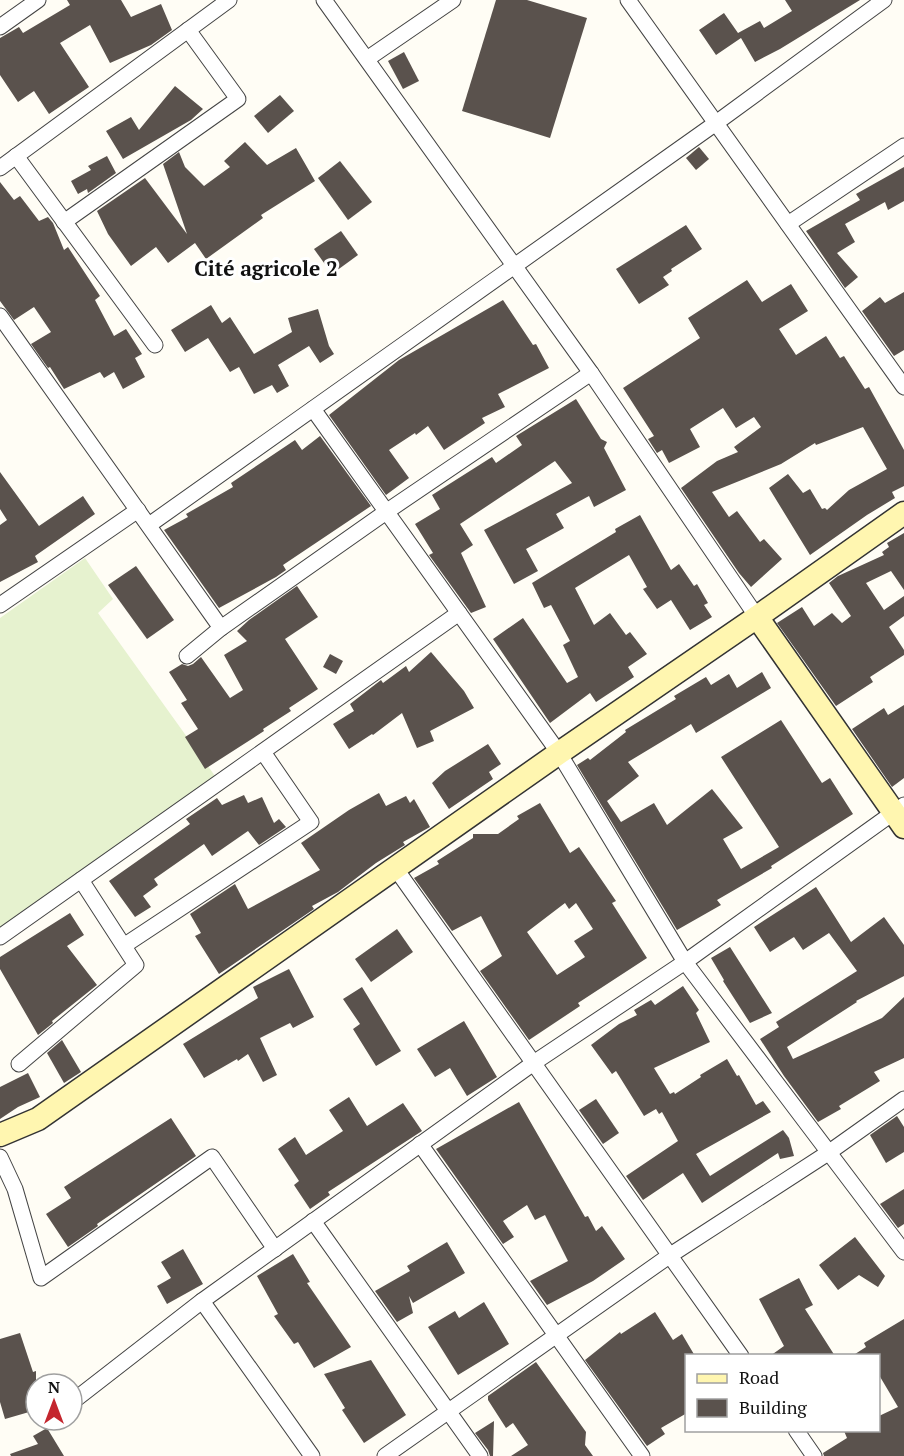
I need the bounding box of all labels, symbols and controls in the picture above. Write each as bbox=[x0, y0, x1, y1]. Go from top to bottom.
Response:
district label: Cité agricole 2 bbox=[194, 254, 338, 282]
legend bbox=[685, 1354, 880, 1432]
text: Road bbox=[739, 1365, 779, 1389]
north arrow bbox=[24, 1372, 84, 1432]
text: N bbox=[48, 1376, 60, 1398]
text: Building bbox=[739, 1395, 807, 1419]

